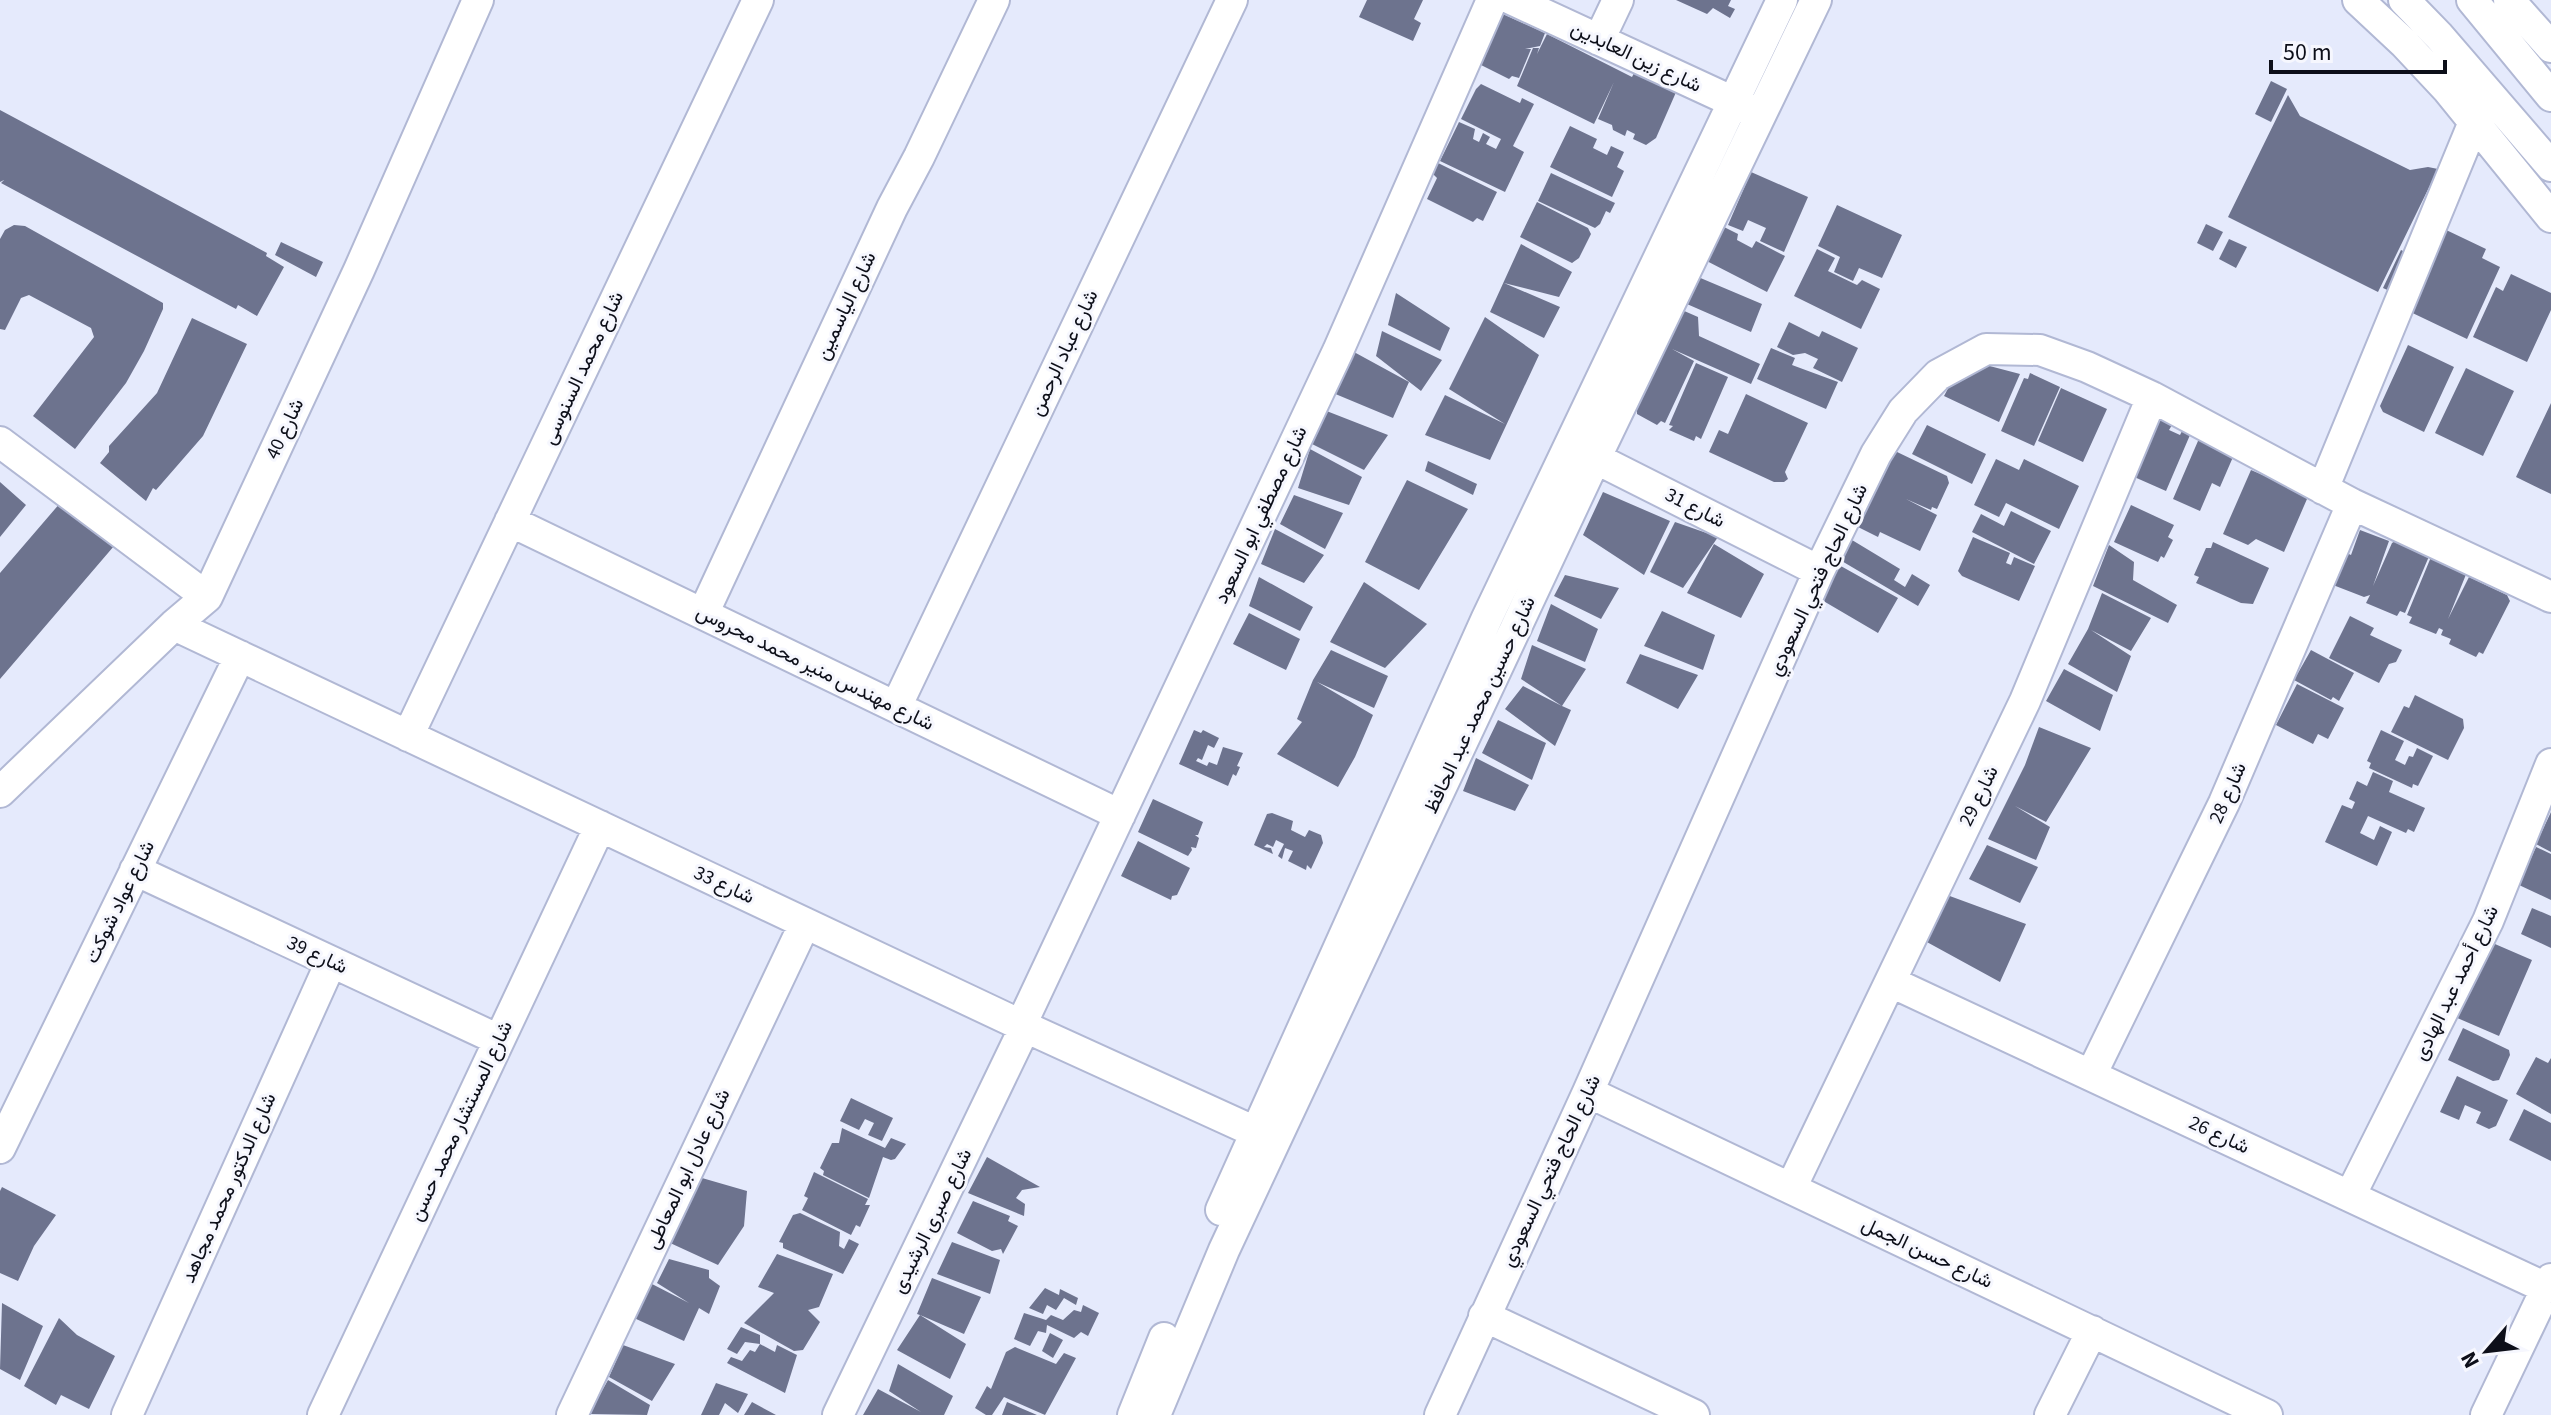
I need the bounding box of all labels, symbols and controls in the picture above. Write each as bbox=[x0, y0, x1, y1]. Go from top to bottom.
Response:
street label: شارع زين العابدين bbox=[1566, 14, 1706, 100]
scale bar bbox=[2271, 24, 2445, 74]
text: 50 m bbox=[2283, 35, 2332, 70]
street label: شارع الياسمين bbox=[809, 247, 883, 365]
street label: شارع عباد الرحمن bbox=[1023, 285, 1105, 421]
street label: شارع محمد السنوسى bbox=[535, 287, 631, 449]
street label: شارع 40 bbox=[259, 394, 311, 464]
street label: شارع مصطفي ابو السعود bbox=[1207, 422, 1316, 609]
street label: شارع الحاج فتحي السعودي bbox=[1761, 479, 1877, 682]
street label: شارع 31 bbox=[1660, 481, 1730, 535]
street label: شارع حسين محمد عبد الحافظ bbox=[1417, 592, 1543, 818]
street label: شارع مهندس منير محمد محروس bbox=[691, 598, 939, 738]
street label: شارع 28 bbox=[2202, 758, 2254, 828]
street label: شارع 29 bbox=[1952, 761, 2006, 831]
street label: شارع عواد شوكت bbox=[78, 836, 162, 968]
street label: شارع 33 bbox=[689, 859, 759, 911]
street label: شارع أحمد عبد الهادى bbox=[2406, 901, 2506, 1065]
street label: شارع 39 bbox=[282, 929, 352, 981]
street label: شارع المستشار محمد حسن bbox=[402, 1016, 520, 1226]
street label: شارع الحاج فتحي السعودي bbox=[1494, 1070, 1610, 1273]
street label: شارع عادل ابو المعاطى bbox=[638, 1084, 738, 1254]
street label: شارع الدكتور محمد مجاهد bbox=[174, 1089, 284, 1287]
street label: شارع 26 bbox=[2184, 1109, 2254, 1161]
street label: شارع صبرى الرشيدى bbox=[885, 1144, 979, 1298]
street label: شارع حسن الجمل bbox=[1857, 1210, 1997, 1296]
north arrow bbox=[2447, 1311, 2527, 1391]
text: N bbox=[2453, 1346, 2488, 1374]

